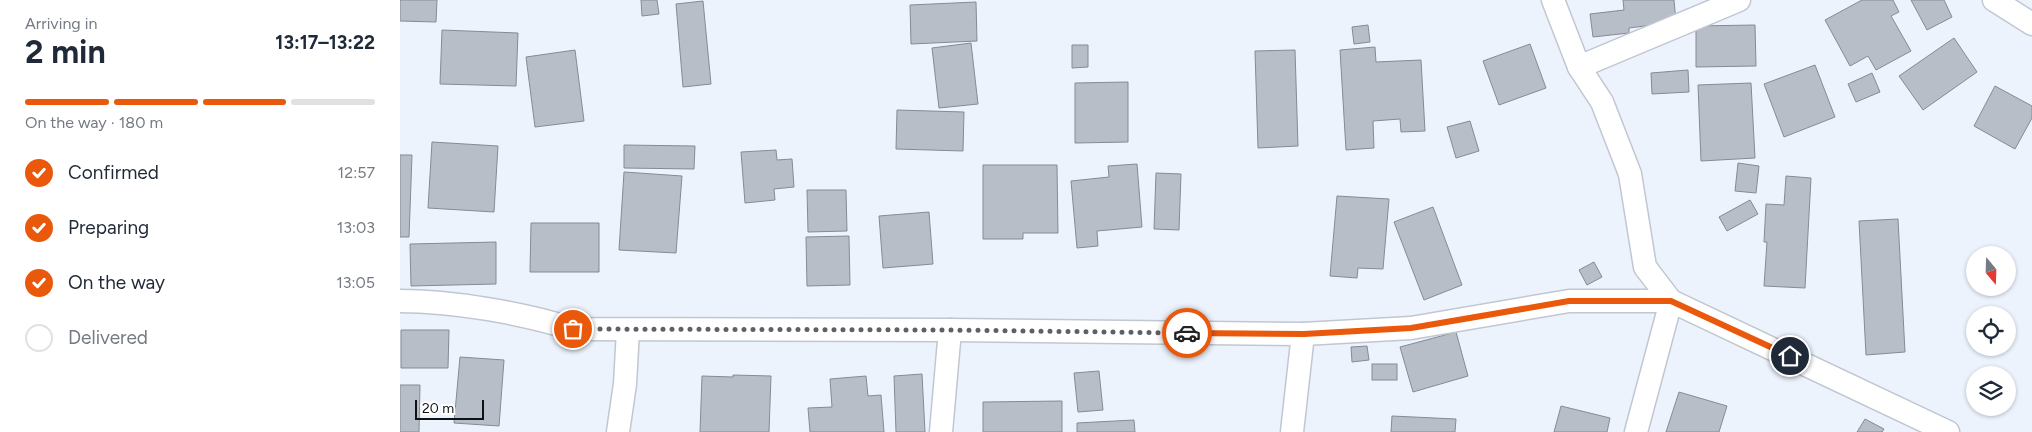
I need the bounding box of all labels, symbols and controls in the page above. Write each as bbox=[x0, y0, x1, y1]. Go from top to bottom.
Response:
text: Arriving in bbox=[25, 14, 97, 33]
text: 13:17–13:22 bbox=[275, 31, 375, 54]
text: 2 min bbox=[25, 33, 106, 71]
text: On the way · 180 m bbox=[25, 113, 163, 132]
icon: check bbox=[25, 159, 53, 187]
text: Confirmed bbox=[68, 161, 159, 184]
text: 12:57 bbox=[338, 163, 375, 182]
icon: check bbox=[25, 214, 53, 242]
text: Preparing bbox=[68, 216, 149, 239]
text: 13:03 bbox=[337, 218, 375, 237]
north arrow bbox=[1966, 246, 2016, 296]
map controls bbox=[1966, 246, 2016, 416]
icon: check bbox=[25, 269, 53, 297]
text: On the way bbox=[68, 271, 165, 294]
text: 13:05 bbox=[336, 273, 375, 292]
button: locate bbox=[1966, 306, 2016, 356]
pin bbox=[552, 308, 594, 350]
courier bbox=[1162, 308, 1212, 358]
icon: bag bbox=[559, 315, 587, 343]
icon: car bbox=[1173, 319, 1201, 347]
text: Delivered bbox=[68, 326, 148, 349]
pin bbox=[1769, 335, 1811, 377]
icon: home bbox=[1776, 342, 1804, 370]
button: layers bbox=[1966, 366, 2016, 416]
scale bar bbox=[415, 397, 484, 420]
text: 20 m bbox=[422, 400, 454, 417]

